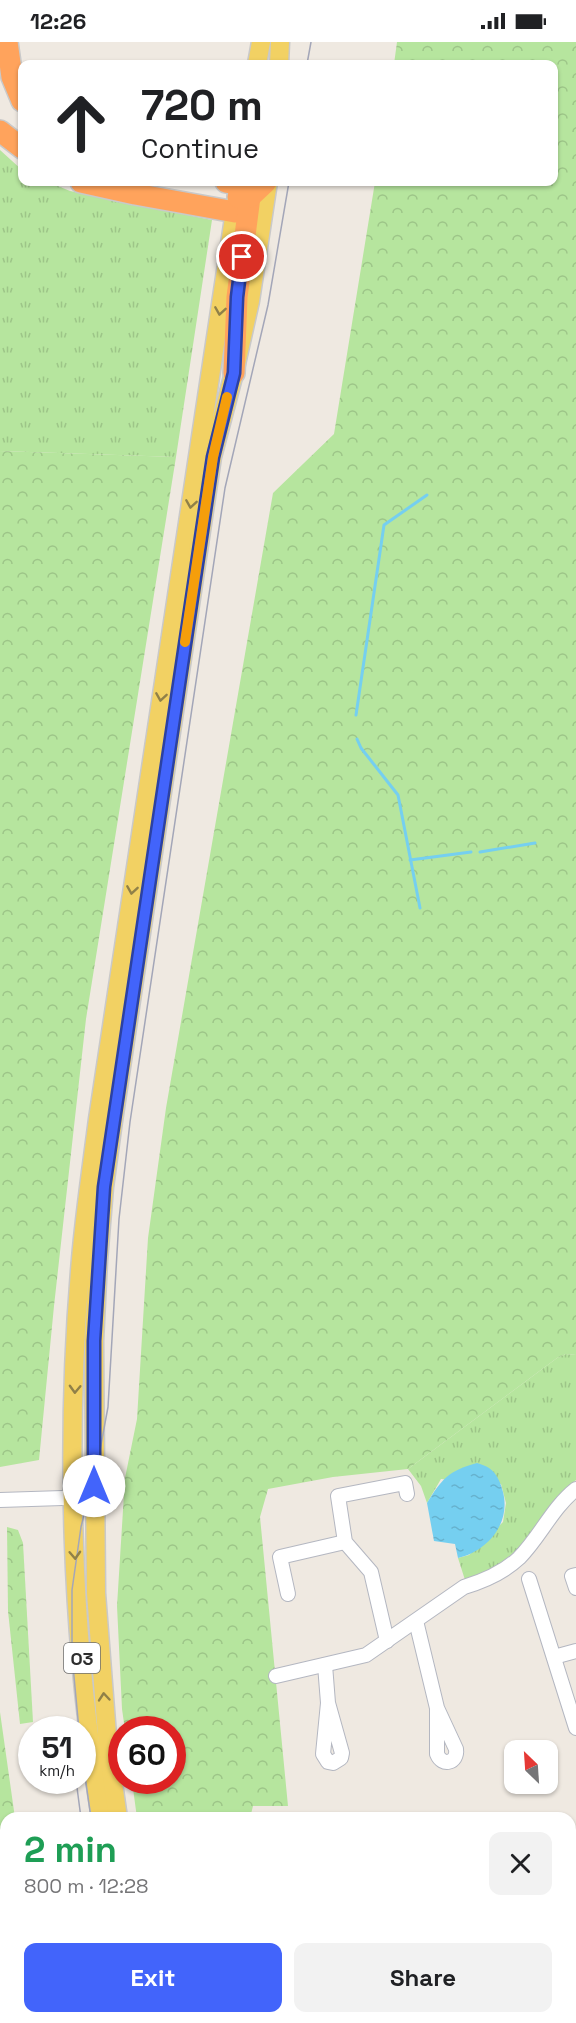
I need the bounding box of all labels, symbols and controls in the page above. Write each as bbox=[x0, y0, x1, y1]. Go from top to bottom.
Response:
text: 12:26 bbox=[30, 7, 86, 35]
text: 720 m bbox=[141, 79, 263, 132]
icon: ahead bbox=[42, 84, 120, 162]
text: Continue bbox=[141, 131, 259, 166]
pin bbox=[216, 231, 267, 282]
icon: arrive bbox=[225, 240, 258, 273]
one-way arrow bbox=[215, 307, 227, 316]
one-way arrow bbox=[185, 499, 198, 509]
one-way arrow bbox=[156, 692, 168, 701]
one-way arrow bbox=[127, 885, 139, 894]
one-way arrow bbox=[68, 1385, 81, 1394]
position arrow bbox=[62, 1454, 126, 1518]
one-way arrow bbox=[69, 1551, 82, 1560]
road number: O3 bbox=[64, 1643, 100, 1673]
one-way arrow bbox=[98, 1693, 111, 1702]
speed limit sign: 60 bbox=[108, 1716, 186, 1794]
text: 51 bbox=[41, 1728, 73, 1767]
north arrow bbox=[504, 1740, 558, 1794]
map controls bbox=[504, 1740, 558, 1794]
text: km/h bbox=[39, 1761, 75, 1780]
text: 2 min bbox=[24, 1827, 117, 1873]
button: close bbox=[489, 1832, 552, 1895]
text: 800 m · 12:28 bbox=[24, 1873, 148, 1899]
button: Exit bbox=[24, 1943, 282, 2012]
button: Share bbox=[294, 1943, 552, 2012]

